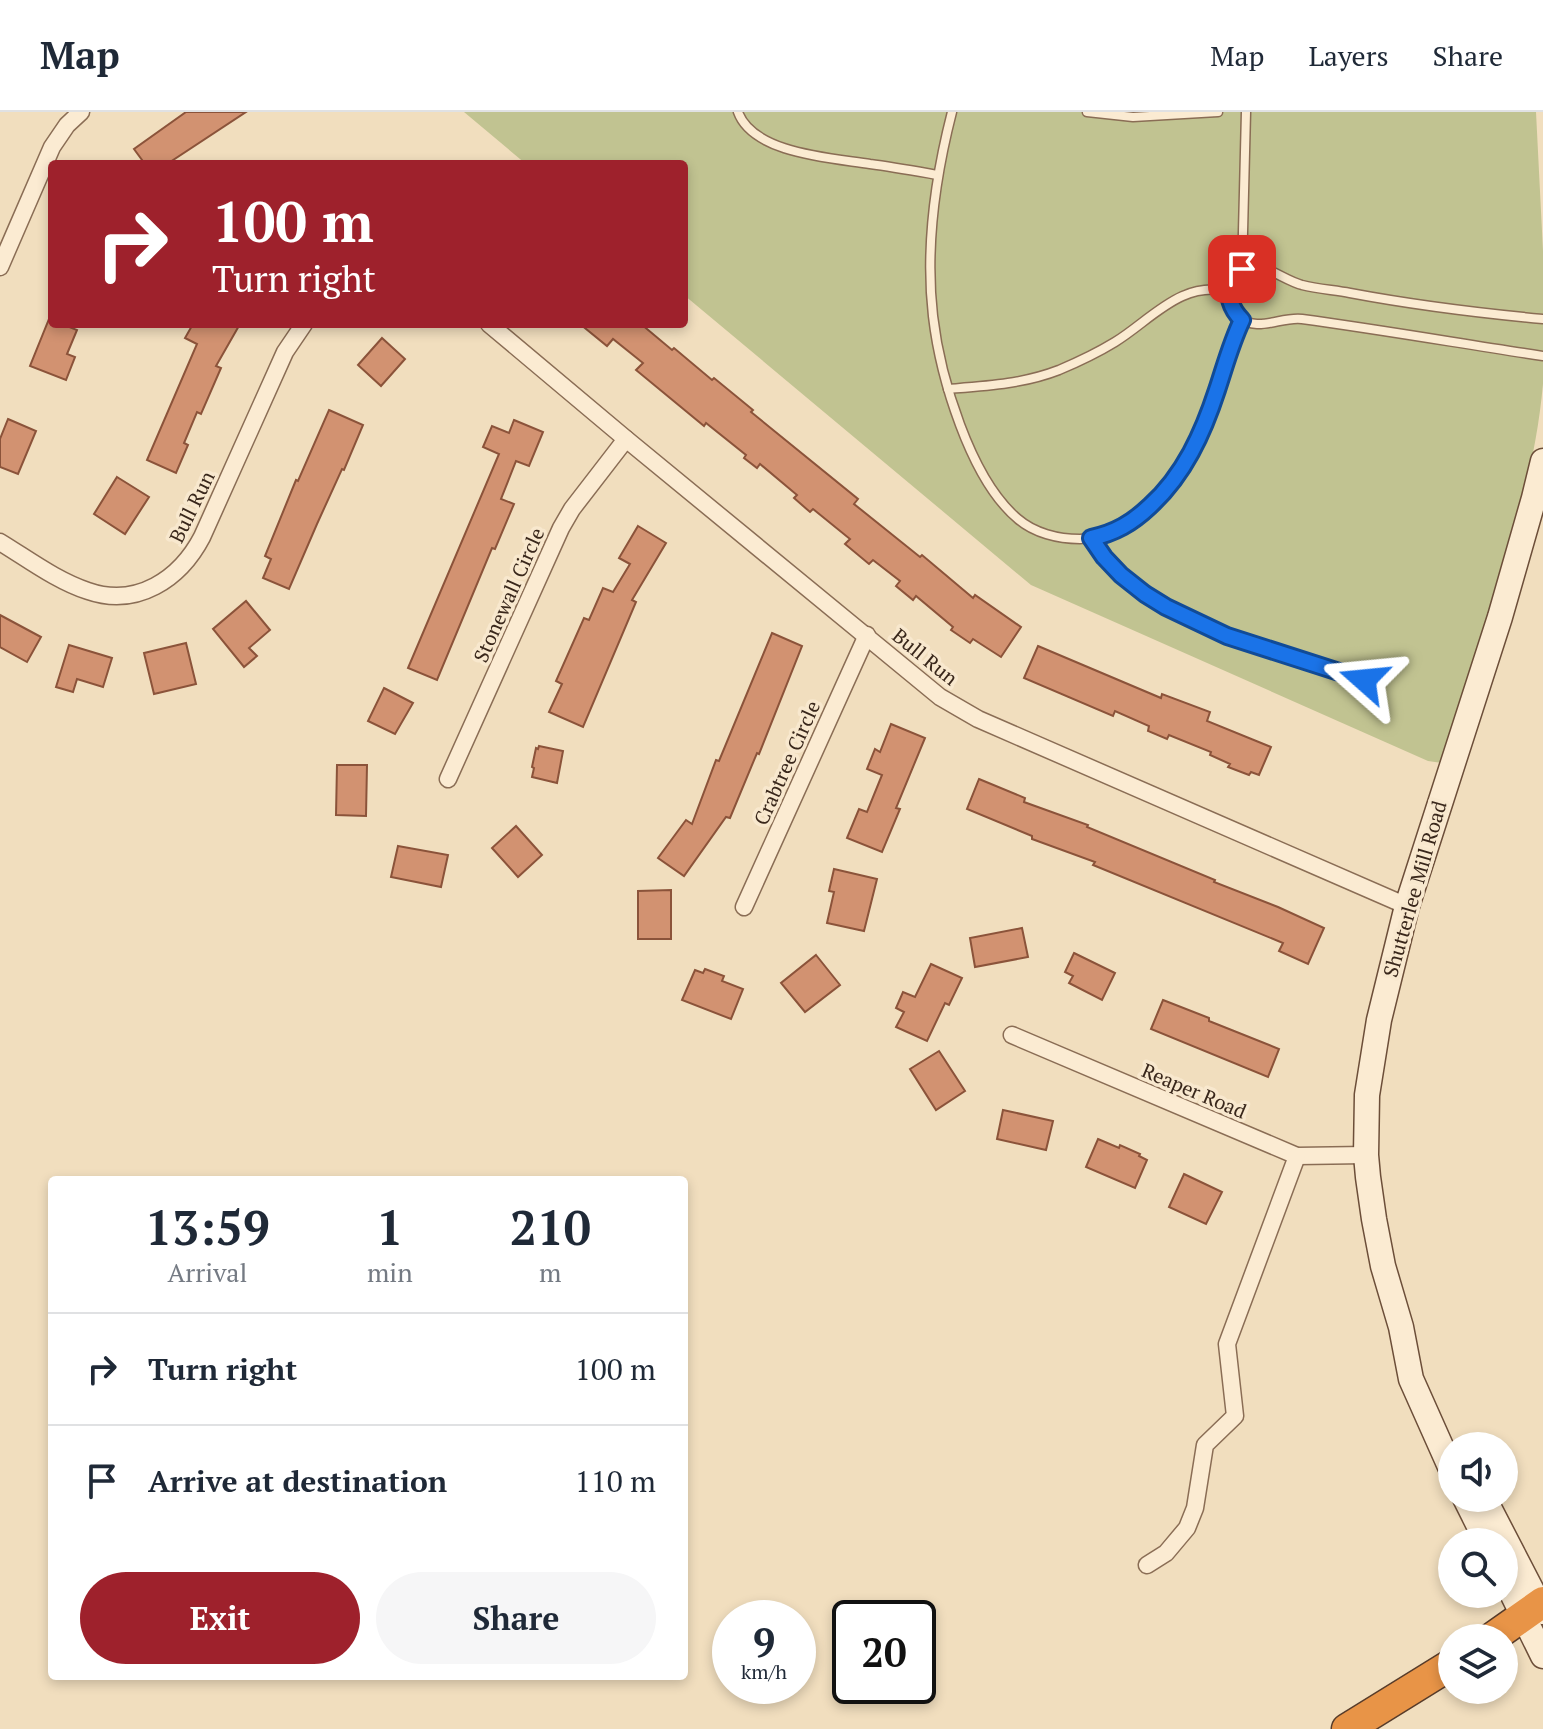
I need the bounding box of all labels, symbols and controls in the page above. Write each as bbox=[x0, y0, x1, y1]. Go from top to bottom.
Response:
text: Map bbox=[40, 30, 120, 80]
text: Map bbox=[1210, 37, 1264, 74]
text: Layers bbox=[1308, 37, 1389, 74]
text: Share bbox=[1433, 37, 1503, 74]
text: 100 m bbox=[212, 184, 374, 258]
icon: right bbox=[80, 192, 184, 296]
pin bbox=[1208, 235, 1276, 303]
icon: arrive bbox=[1220, 247, 1264, 291]
text: Turn right bbox=[212, 255, 376, 302]
street label: Bull Run bbox=[163, 466, 221, 547]
street label: Stonewall Circle bbox=[467, 523, 550, 666]
street label: Bull Run bbox=[887, 622, 964, 691]
position arrow bbox=[1322, 638, 1406, 722]
street label: Crabtree Circle bbox=[747, 696, 826, 829]
street label: Shutterlee Mill Road bbox=[1376, 797, 1453, 980]
street label: Reaper Road bbox=[1138, 1056, 1251, 1125]
text: 13:59 bbox=[145, 1195, 270, 1259]
text: 1 bbox=[376, 1195, 403, 1259]
text: 210 bbox=[510, 1195, 591, 1259]
text: Arrival bbox=[168, 1255, 247, 1289]
text: min bbox=[367, 1255, 413, 1289]
text: m bbox=[539, 1255, 562, 1289]
icon: right bbox=[80, 1347, 124, 1391]
text: Turn right bbox=[148, 1349, 297, 1389]
text: 100 m bbox=[575, 1349, 656, 1389]
map controls bbox=[1438, 1432, 1518, 1704]
button: sound bbox=[1438, 1432, 1518, 1512]
icon: arrive bbox=[80, 1459, 124, 1503]
text: Arrive at destination bbox=[148, 1461, 447, 1501]
text: 110 m bbox=[575, 1461, 656, 1501]
button: search bbox=[1438, 1528, 1518, 1608]
button: Exit bbox=[80, 1572, 360, 1664]
button: Share bbox=[376, 1572, 656, 1664]
speed limit sign: 20 bbox=[832, 1600, 936, 1704]
text: 9 bbox=[753, 1615, 775, 1668]
button: layers bbox=[1438, 1624, 1518, 1704]
text: km/h bbox=[741, 1658, 787, 1685]

